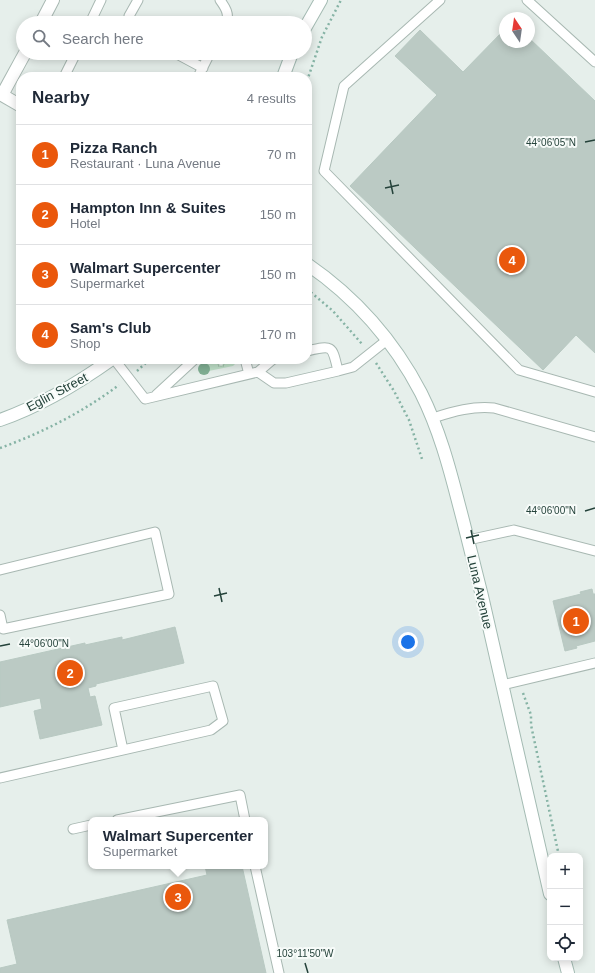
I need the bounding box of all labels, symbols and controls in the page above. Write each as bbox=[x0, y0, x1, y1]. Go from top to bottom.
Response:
north arrow bbox=[499, 12, 535, 48]
search box bbox=[16, 16, 312, 60]
icon: search bbox=[30, 27, 52, 49]
text: Search here bbox=[62, 30, 144, 47]
text: Nearby bbox=[32, 88, 90, 107]
text: 4 results bbox=[247, 91, 296, 106]
text: 44°06'05"N bbox=[526, 137, 576, 148]
text: Pizza Ranch bbox=[70, 139, 158, 156]
text: 1 bbox=[41, 147, 49, 162]
text: 70 m bbox=[267, 147, 296, 162]
text: Restaurant · Luna Avenue bbox=[70, 156, 221, 171]
text: Hampton Inn & Suites bbox=[70, 199, 226, 216]
text: 2 bbox=[41, 207, 49, 222]
text: 150 m bbox=[260, 207, 296, 222]
text: Hotel bbox=[70, 216, 100, 231]
pin: 4 bbox=[499, 245, 525, 275]
text: Walmart Supercenter bbox=[70, 259, 220, 276]
text: 3 bbox=[41, 267, 49, 282]
text: 150 m bbox=[260, 267, 296, 282]
text: Supermarket bbox=[70, 276, 144, 291]
text: Sam's Club bbox=[70, 319, 151, 336]
text: 4 bbox=[41, 327, 49, 342]
text: 170 m bbox=[260, 327, 296, 342]
text: Shop bbox=[70, 336, 100, 351]
street label: Eglin Street bbox=[24, 369, 91, 414]
text: 44°06'00"N bbox=[526, 505, 576, 516]
street label: Luna Avenue bbox=[464, 553, 496, 631]
pin: 1 bbox=[563, 606, 589, 636]
your location bbox=[398, 632, 418, 652]
text: 44°06'00"N bbox=[19, 638, 69, 649]
pin: 2 bbox=[57, 658, 83, 688]
popup bbox=[88, 817, 268, 869]
text: Walmart Supercenter bbox=[103, 827, 253, 844]
text: Supermarket bbox=[103, 844, 177, 859]
map controls bbox=[547, 853, 583, 961]
button: + bbox=[547, 853, 583, 889]
pin: 3 bbox=[165, 882, 191, 912]
button: − bbox=[547, 889, 583, 925]
button: locate bbox=[547, 925, 583, 961]
text: 103°11'50"W bbox=[276, 948, 334, 959]

